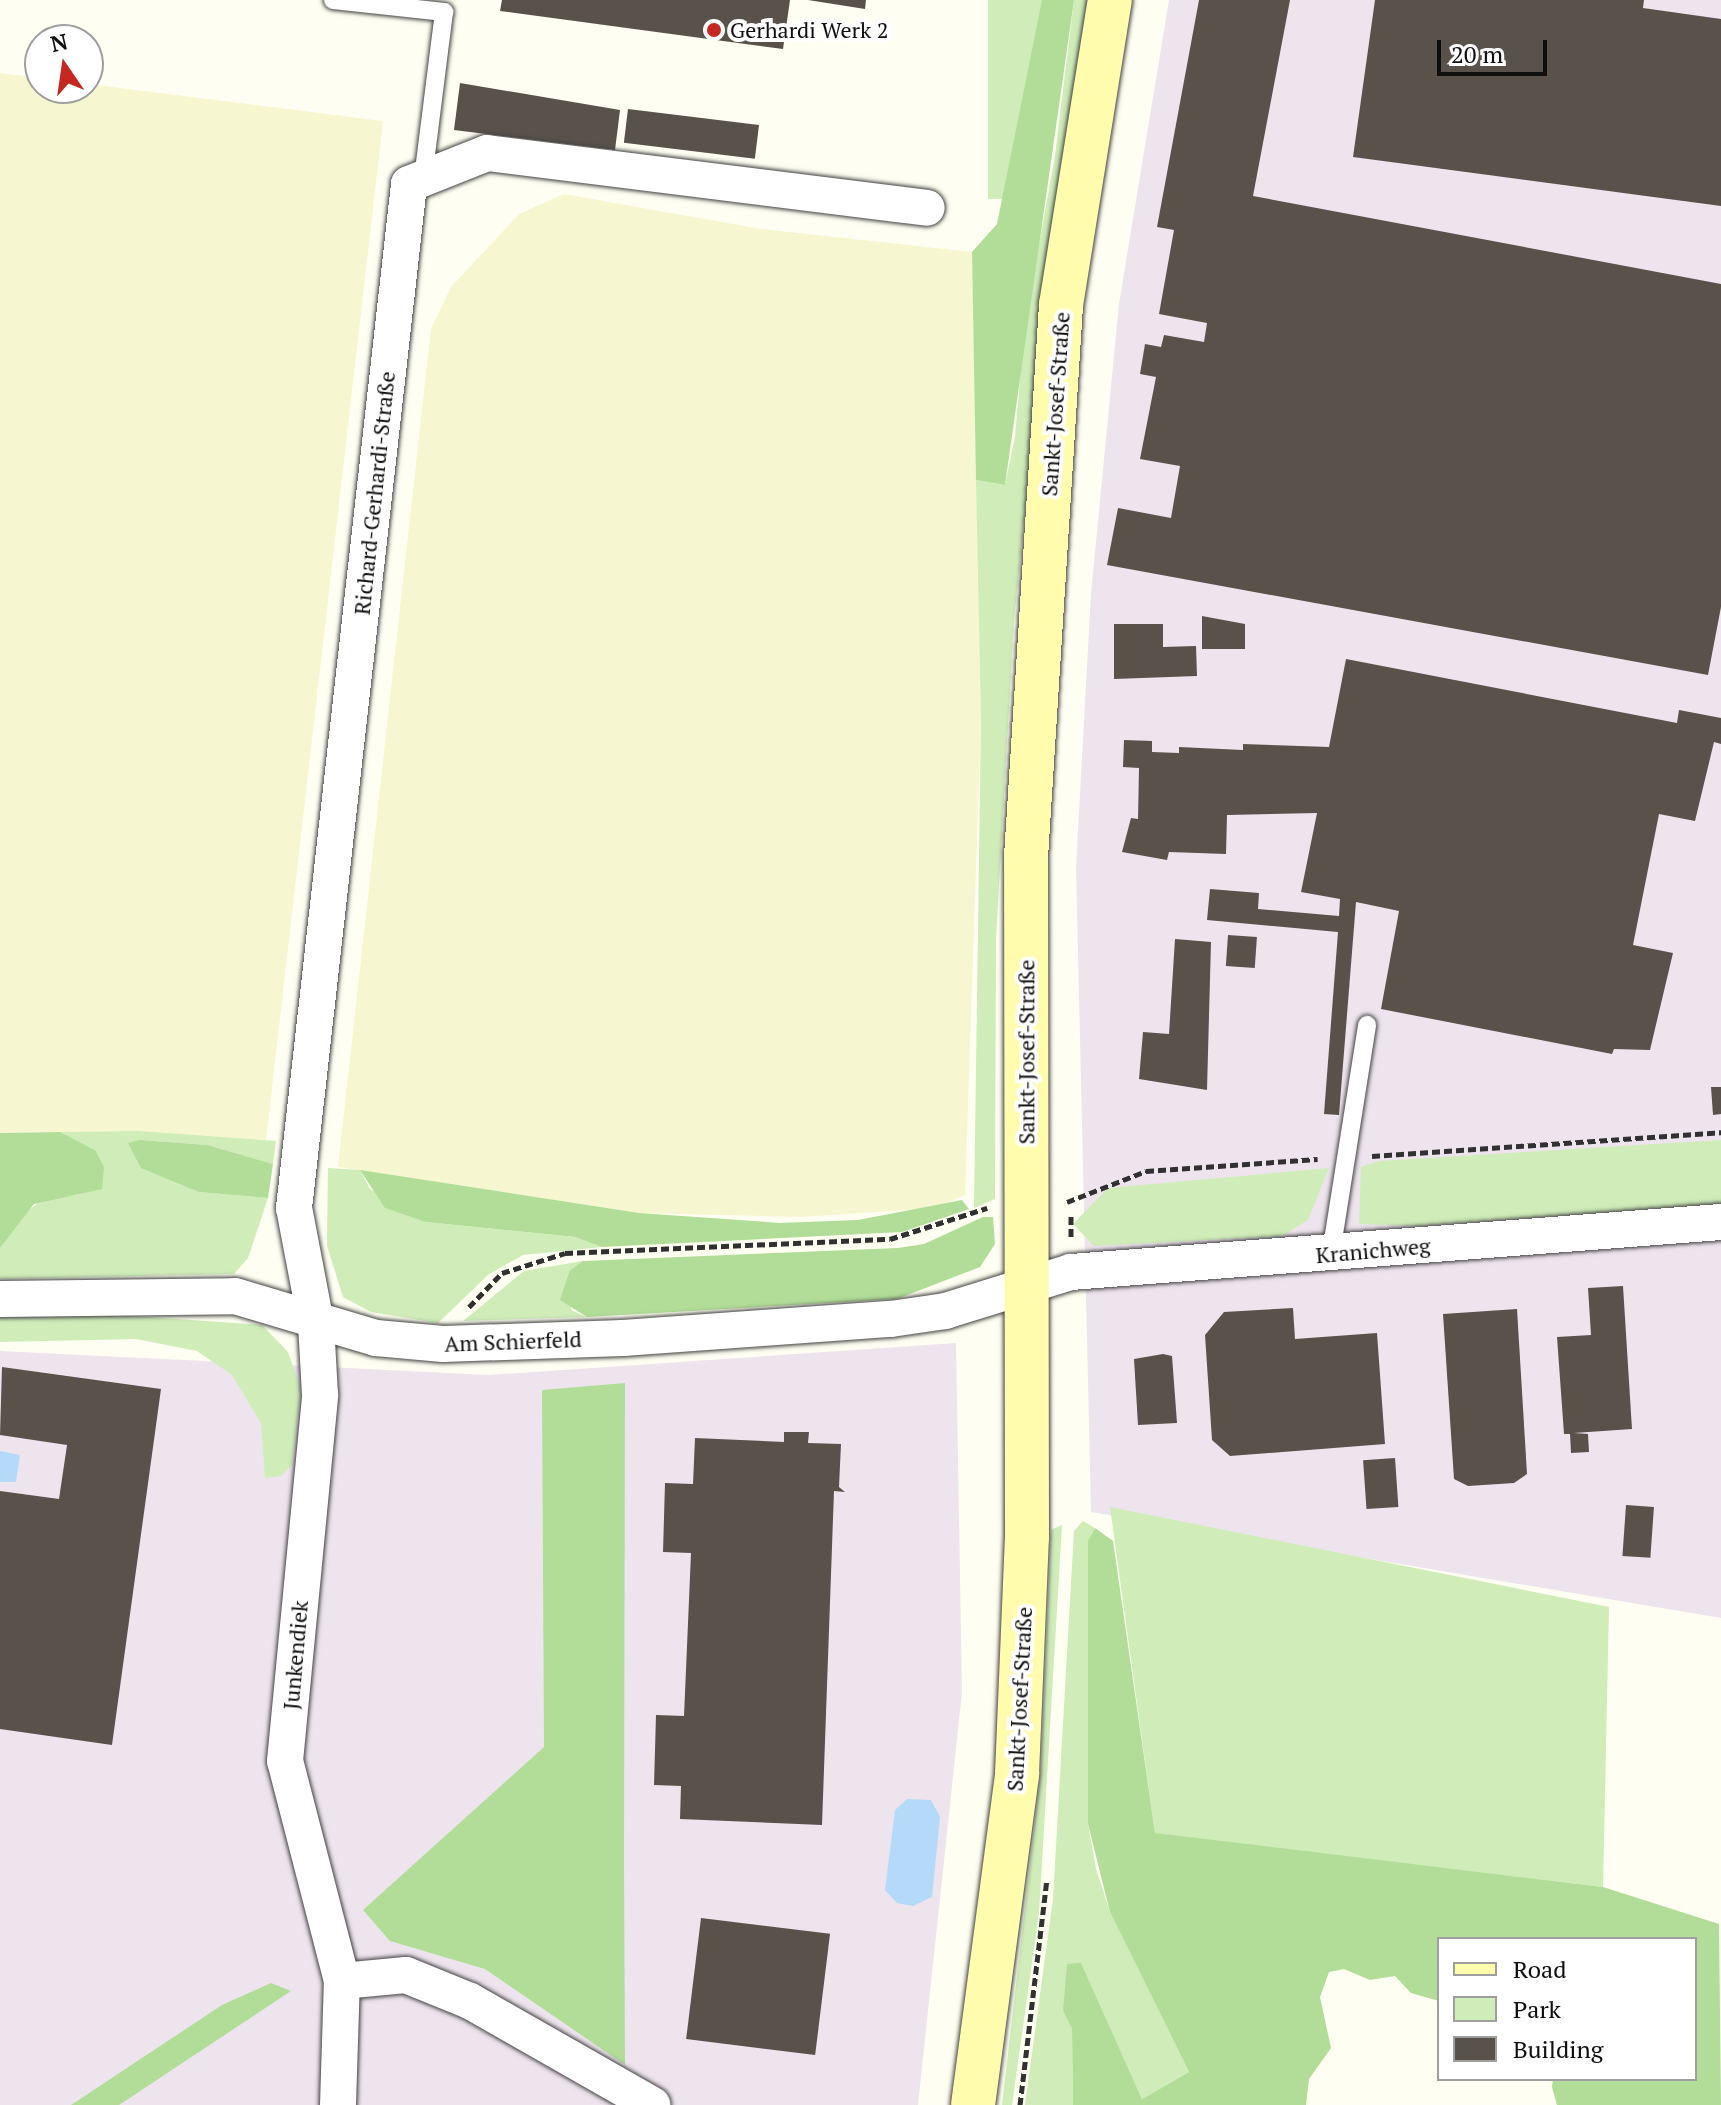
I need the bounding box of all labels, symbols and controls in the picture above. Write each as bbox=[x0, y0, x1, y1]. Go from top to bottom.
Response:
place label: Gerhardi Werk 2 bbox=[730, 17, 888, 43]
marker: Gerhardi Werk 2 bbox=[705, 21, 723, 39]
north arrow bbox=[24, 24, 104, 104]
scale bar bbox=[1441, 24, 1551, 74]
text: N bbox=[48, 26, 70, 58]
text: 20 m bbox=[1451, 38, 1503, 70]
street label: Sankt-Josef-Straße bbox=[1035, 311, 1075, 497]
street label: Richard-Gerhardi-Straße bbox=[348, 370, 400, 616]
street label: Sankt-Josef-Straße bbox=[1013, 960, 1039, 1144]
street label: Kranichweg bbox=[1315, 1232, 1431, 1268]
street label: Am Schierfeld bbox=[444, 1325, 582, 1357]
street label: Junkendiek bbox=[277, 1599, 313, 1711]
street label: Sankt-Josef-Straße bbox=[1001, 1606, 1037, 1792]
legend bbox=[1437, 1937, 1697, 2081]
text: Road bbox=[1513, 1953, 1567, 1985]
text: Park bbox=[1513, 1993, 1561, 2025]
text: Building bbox=[1513, 2033, 1603, 2065]

